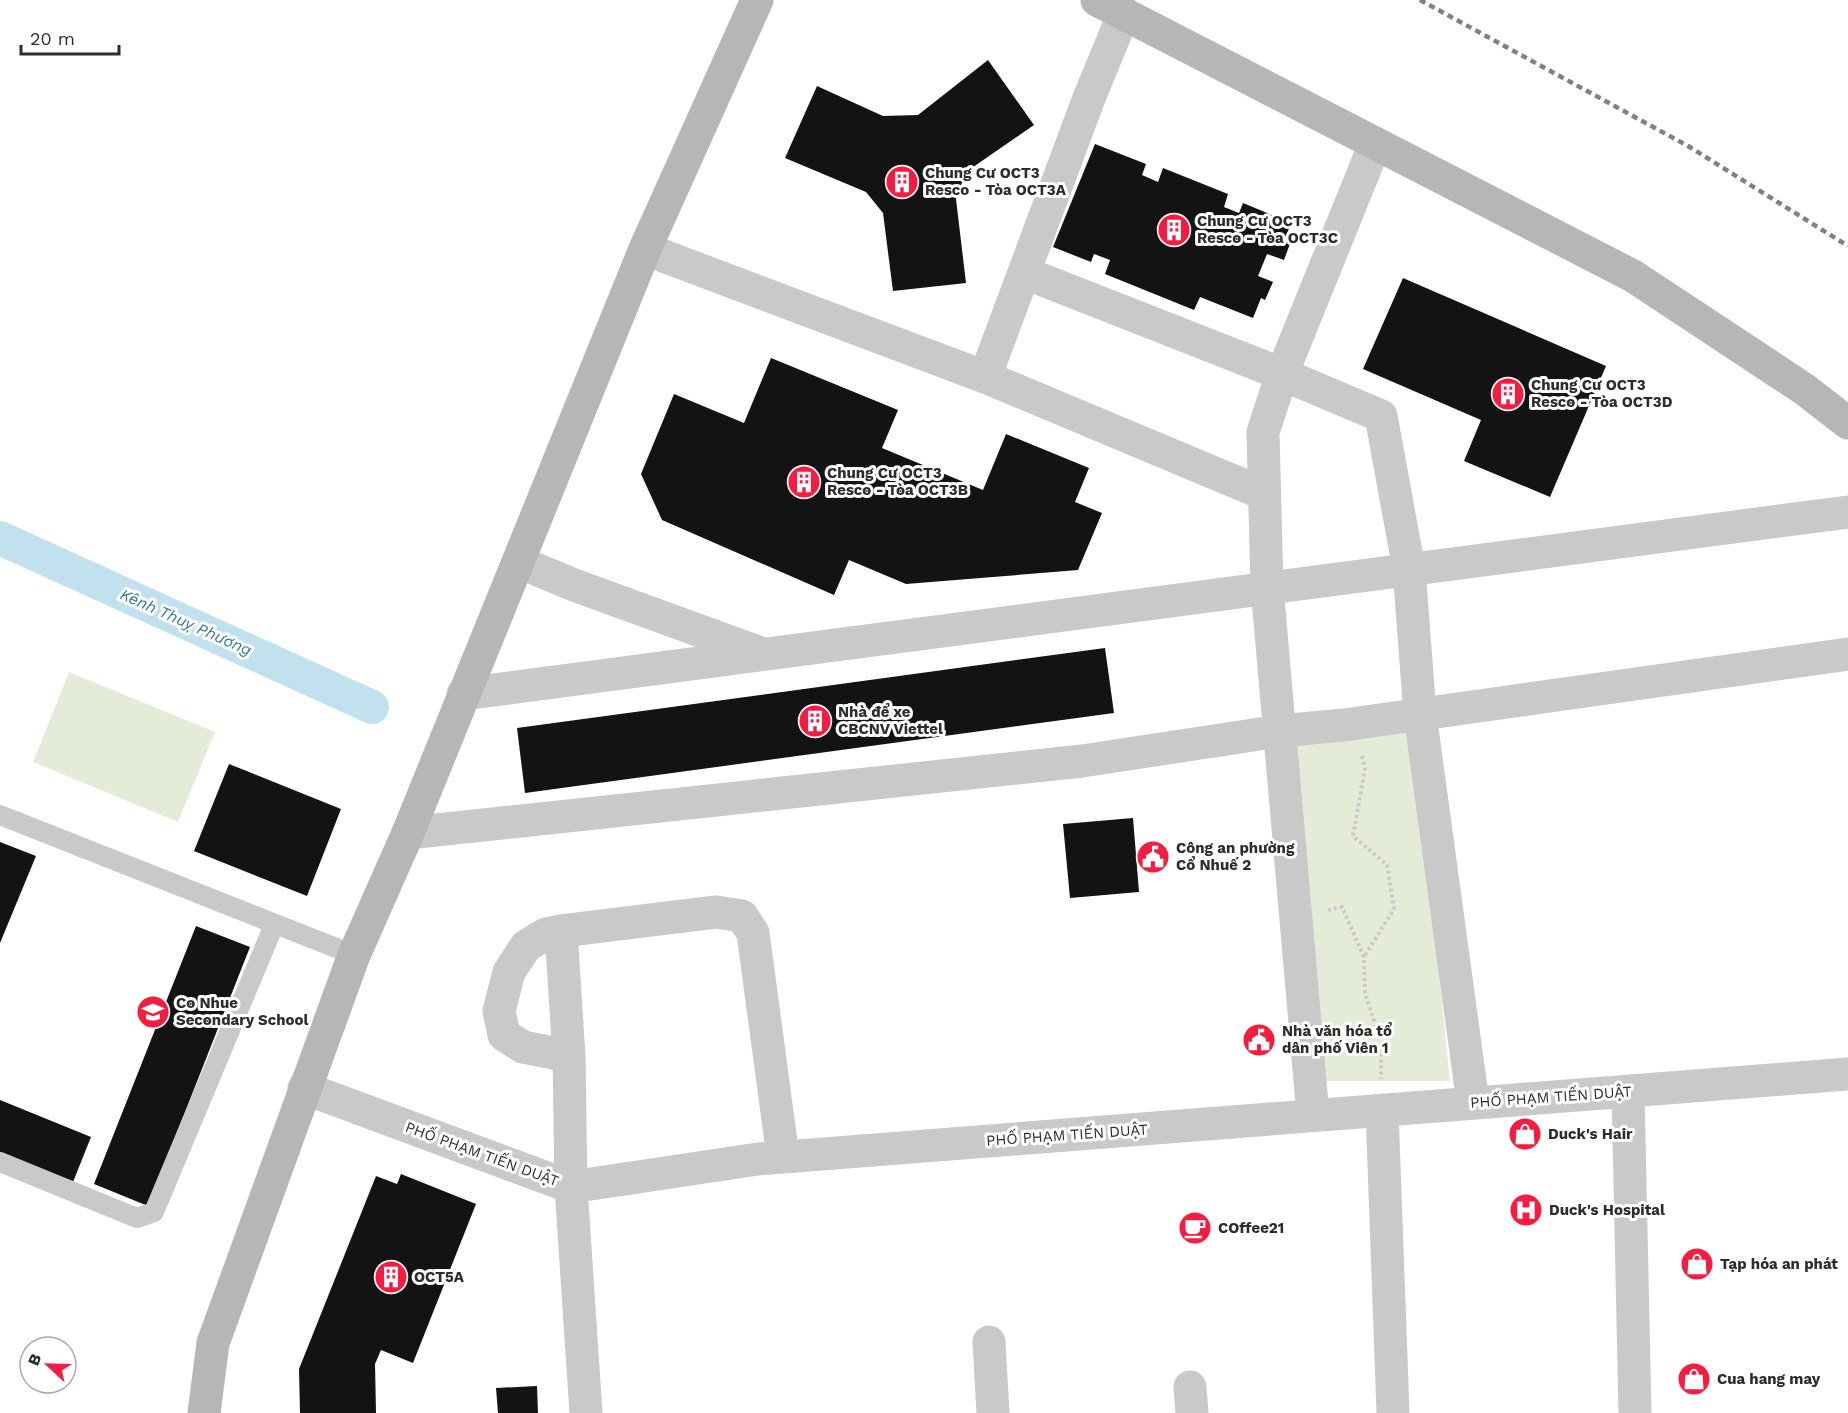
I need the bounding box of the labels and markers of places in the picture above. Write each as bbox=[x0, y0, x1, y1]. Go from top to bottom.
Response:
building icon: Chung Cư OCT3 Resco - Tòa OCT3A bbox=[884, 164, 920, 200]
place label: Chung Cư OCT3 Resco - Tòa OCT3A bbox=[925, 164, 1067, 199]
building icon: Chung Cư OCT3 Resco - Tòa OCT3C bbox=[1156, 212, 1192, 248]
place label: Chung Cư OCT3 Resco - Tòa OCT3C bbox=[1197, 212, 1338, 247]
building icon: Chung Cư OCT3 Resco - Tòa OCT3D bbox=[1490, 376, 1526, 412]
place label: Chung Cư OCT3 Resco - Tòa OCT3D bbox=[1531, 376, 1673, 411]
building icon: Chung Cư OCT3 Resco - Tòa OCT3B bbox=[786, 464, 822, 500]
place label: Chung Cư OCT3 Resco - Tòa OCT3B bbox=[827, 464, 968, 499]
place label: Nhà để xe CBCNV Viettel bbox=[838, 702, 943, 738]
building icon: Nhà để xe CBCNV Viettel bbox=[797, 703, 833, 739]
public building icon: Công an phường Cổ Nhuế 2 bbox=[1135, 839, 1171, 875]
place label: Công an phường Cổ Nhuế 2 bbox=[1176, 839, 1295, 874]
school or university icon: Co Nhue Secondary School bbox=[135, 994, 171, 1030]
place label: Co Nhue Secondary School bbox=[176, 994, 309, 1029]
place label: Nhà văn hóa tổ dân phố Viên 1 bbox=[1282, 1021, 1392, 1057]
public building icon: Nhà văn hóa tổ dân phố Viên 1 bbox=[1241, 1022, 1277, 1058]
shop icon: Duck's Hair bbox=[1507, 1116, 1543, 1152]
place label: Duck's Hair bbox=[1548, 1125, 1633, 1143]
hospital icon: Duck's Hospital bbox=[1508, 1192, 1544, 1228]
place label: Duck's Hospital bbox=[1549, 1201, 1665, 1219]
cafe icon: COffee21 bbox=[1177, 1210, 1213, 1246]
place label: COffee21 bbox=[1218, 1219, 1284, 1237]
shop icon: Tạp hóa an phát bbox=[1679, 1246, 1715, 1282]
place label: Tạp hóa an phát bbox=[1720, 1255, 1838, 1273]
building icon: OCT5A bbox=[373, 1259, 409, 1295]
place label: OCT5A bbox=[414, 1268, 465, 1286]
shop icon: Cua hang may bbox=[1676, 1361, 1712, 1397]
place label: Cua hang may bbox=[1717, 1370, 1821, 1388]

